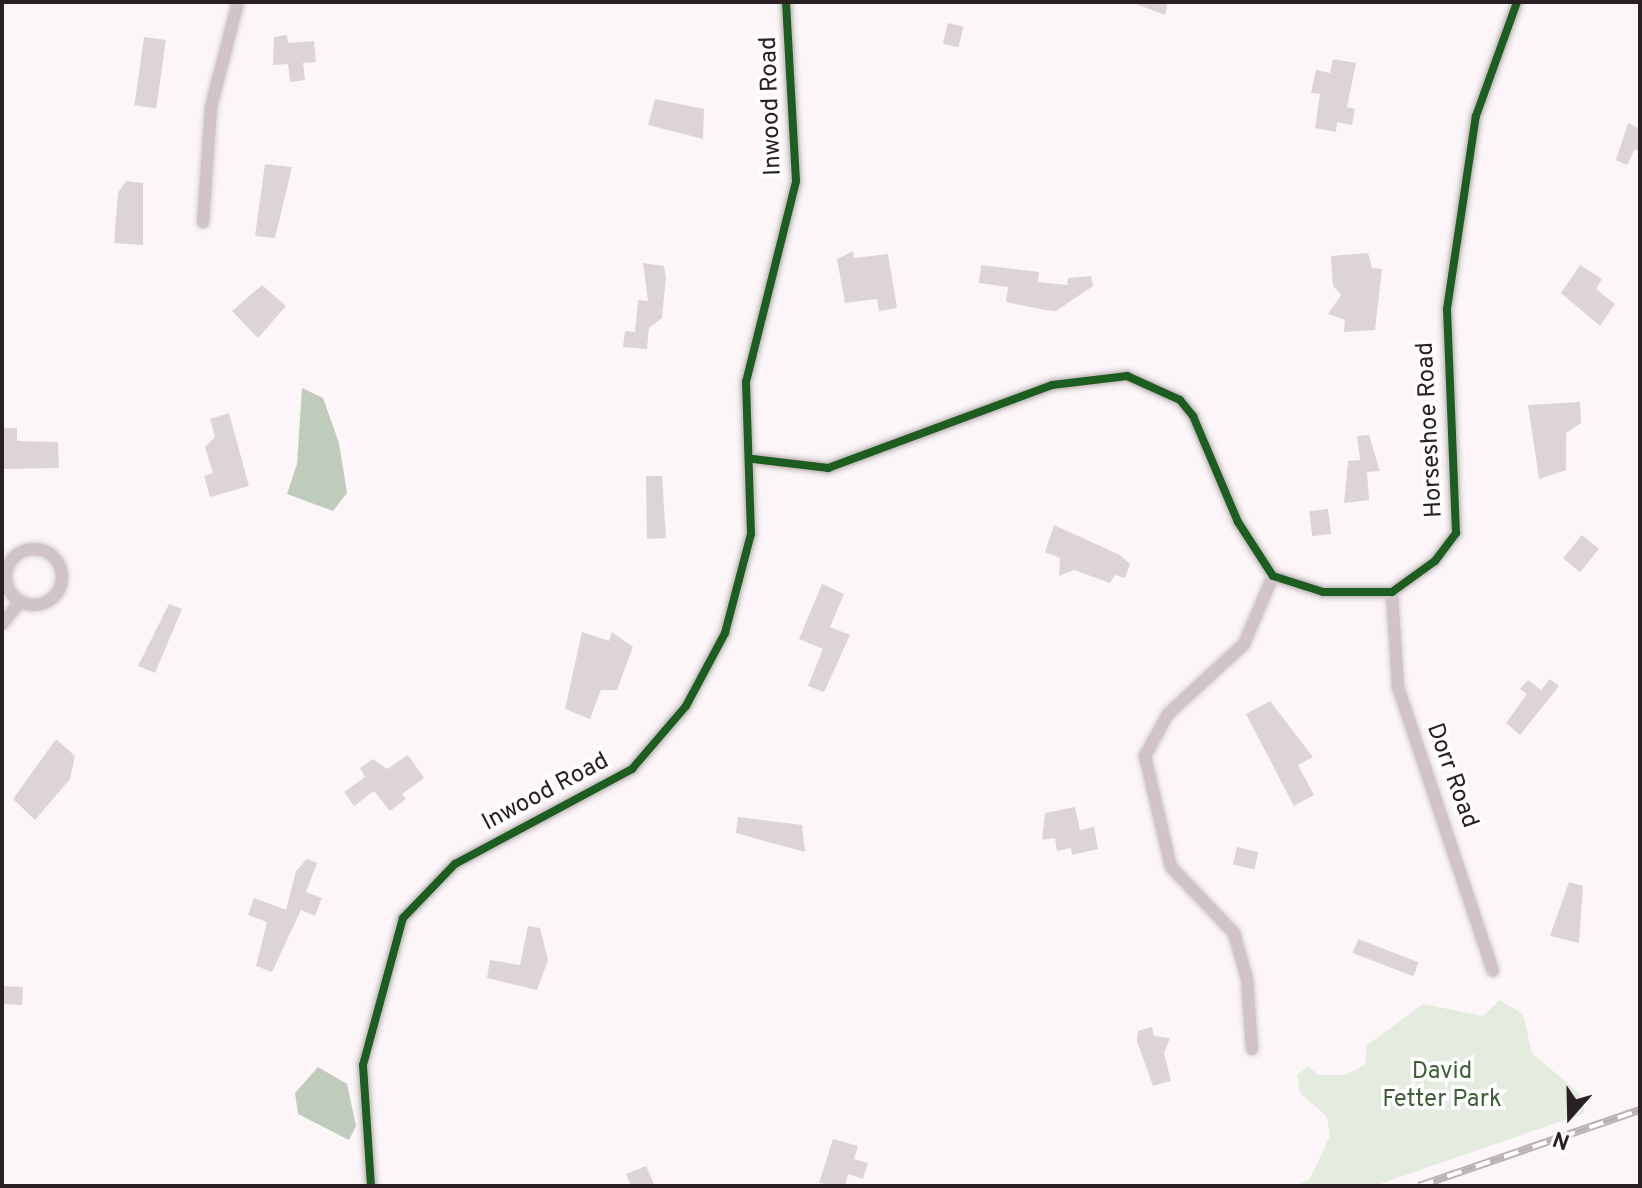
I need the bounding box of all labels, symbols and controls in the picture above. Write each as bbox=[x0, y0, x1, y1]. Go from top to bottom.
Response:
street label: Inwood Road bbox=[755, 36, 789, 176]
street label: Horseshoe Road bbox=[1412, 341, 1450, 519]
street label: Dorr Road bbox=[1419, 720, 1483, 832]
street label: Inwood Road bbox=[478, 748, 614, 838]
park label: David Fetter Park bbox=[1382, 1059, 1502, 1115]
north arrow bbox=[1530, 1076, 1610, 1156]
text: N bbox=[1550, 1124, 1574, 1154]

